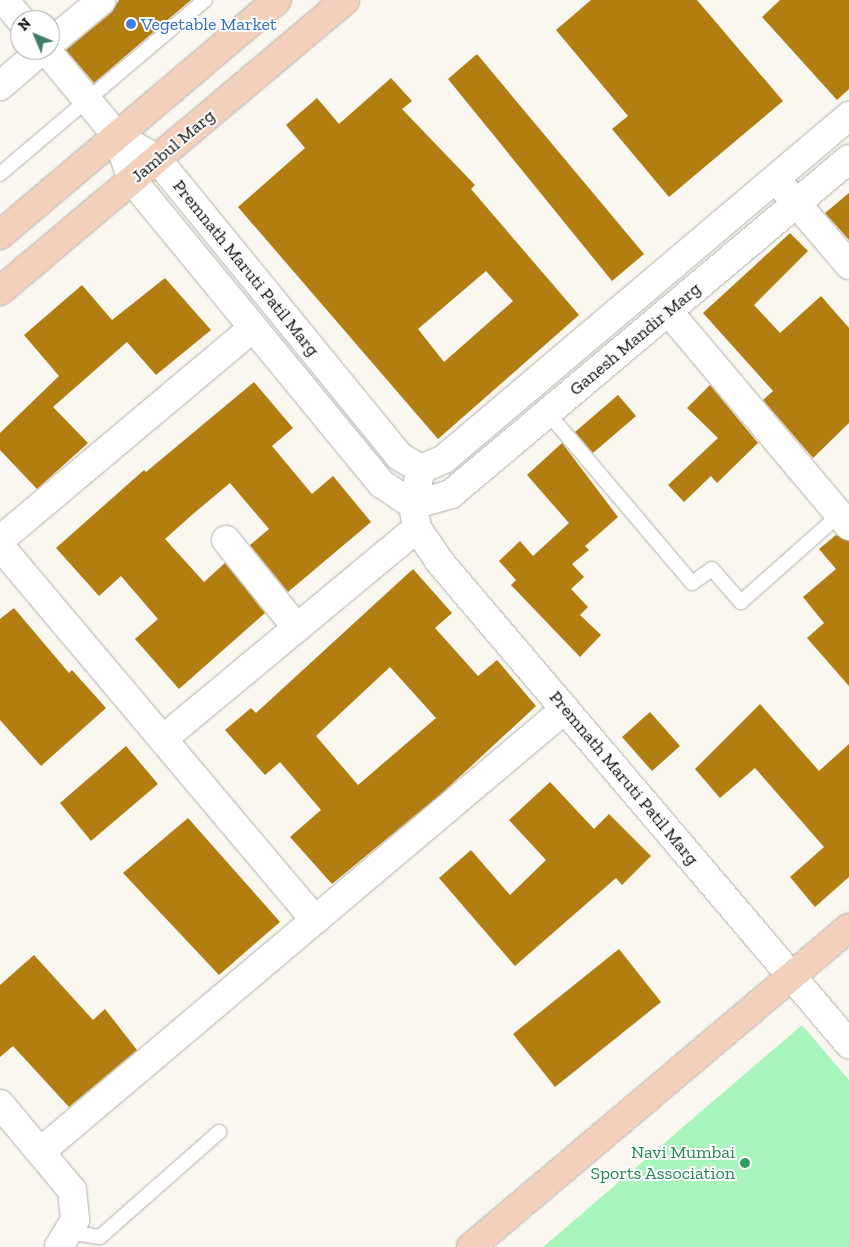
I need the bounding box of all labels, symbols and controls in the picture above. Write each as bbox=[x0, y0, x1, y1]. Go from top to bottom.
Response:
north arrow bbox=[10, 10, 60, 60]
place label: Vegetable Market bbox=[141, 13, 277, 35]
text: N bbox=[15, 15, 35, 35]
marker: Vegetable Market bbox=[125, 18, 137, 30]
street label: Jambul Marg bbox=[127, 105, 219, 187]
street label: Premnath Maruti Patil Marg bbox=[168, 175, 324, 361]
street label: Ganesh Mandir Marg bbox=[565, 278, 705, 400]
street label: Premnath Maruti Patil Marg bbox=[545, 686, 703, 870]
place label: Navi Mumbai Sports Association bbox=[590, 1142, 735, 1184]
marker: Navi Mumbai Sports Association bbox=[739, 1157, 751, 1169]

